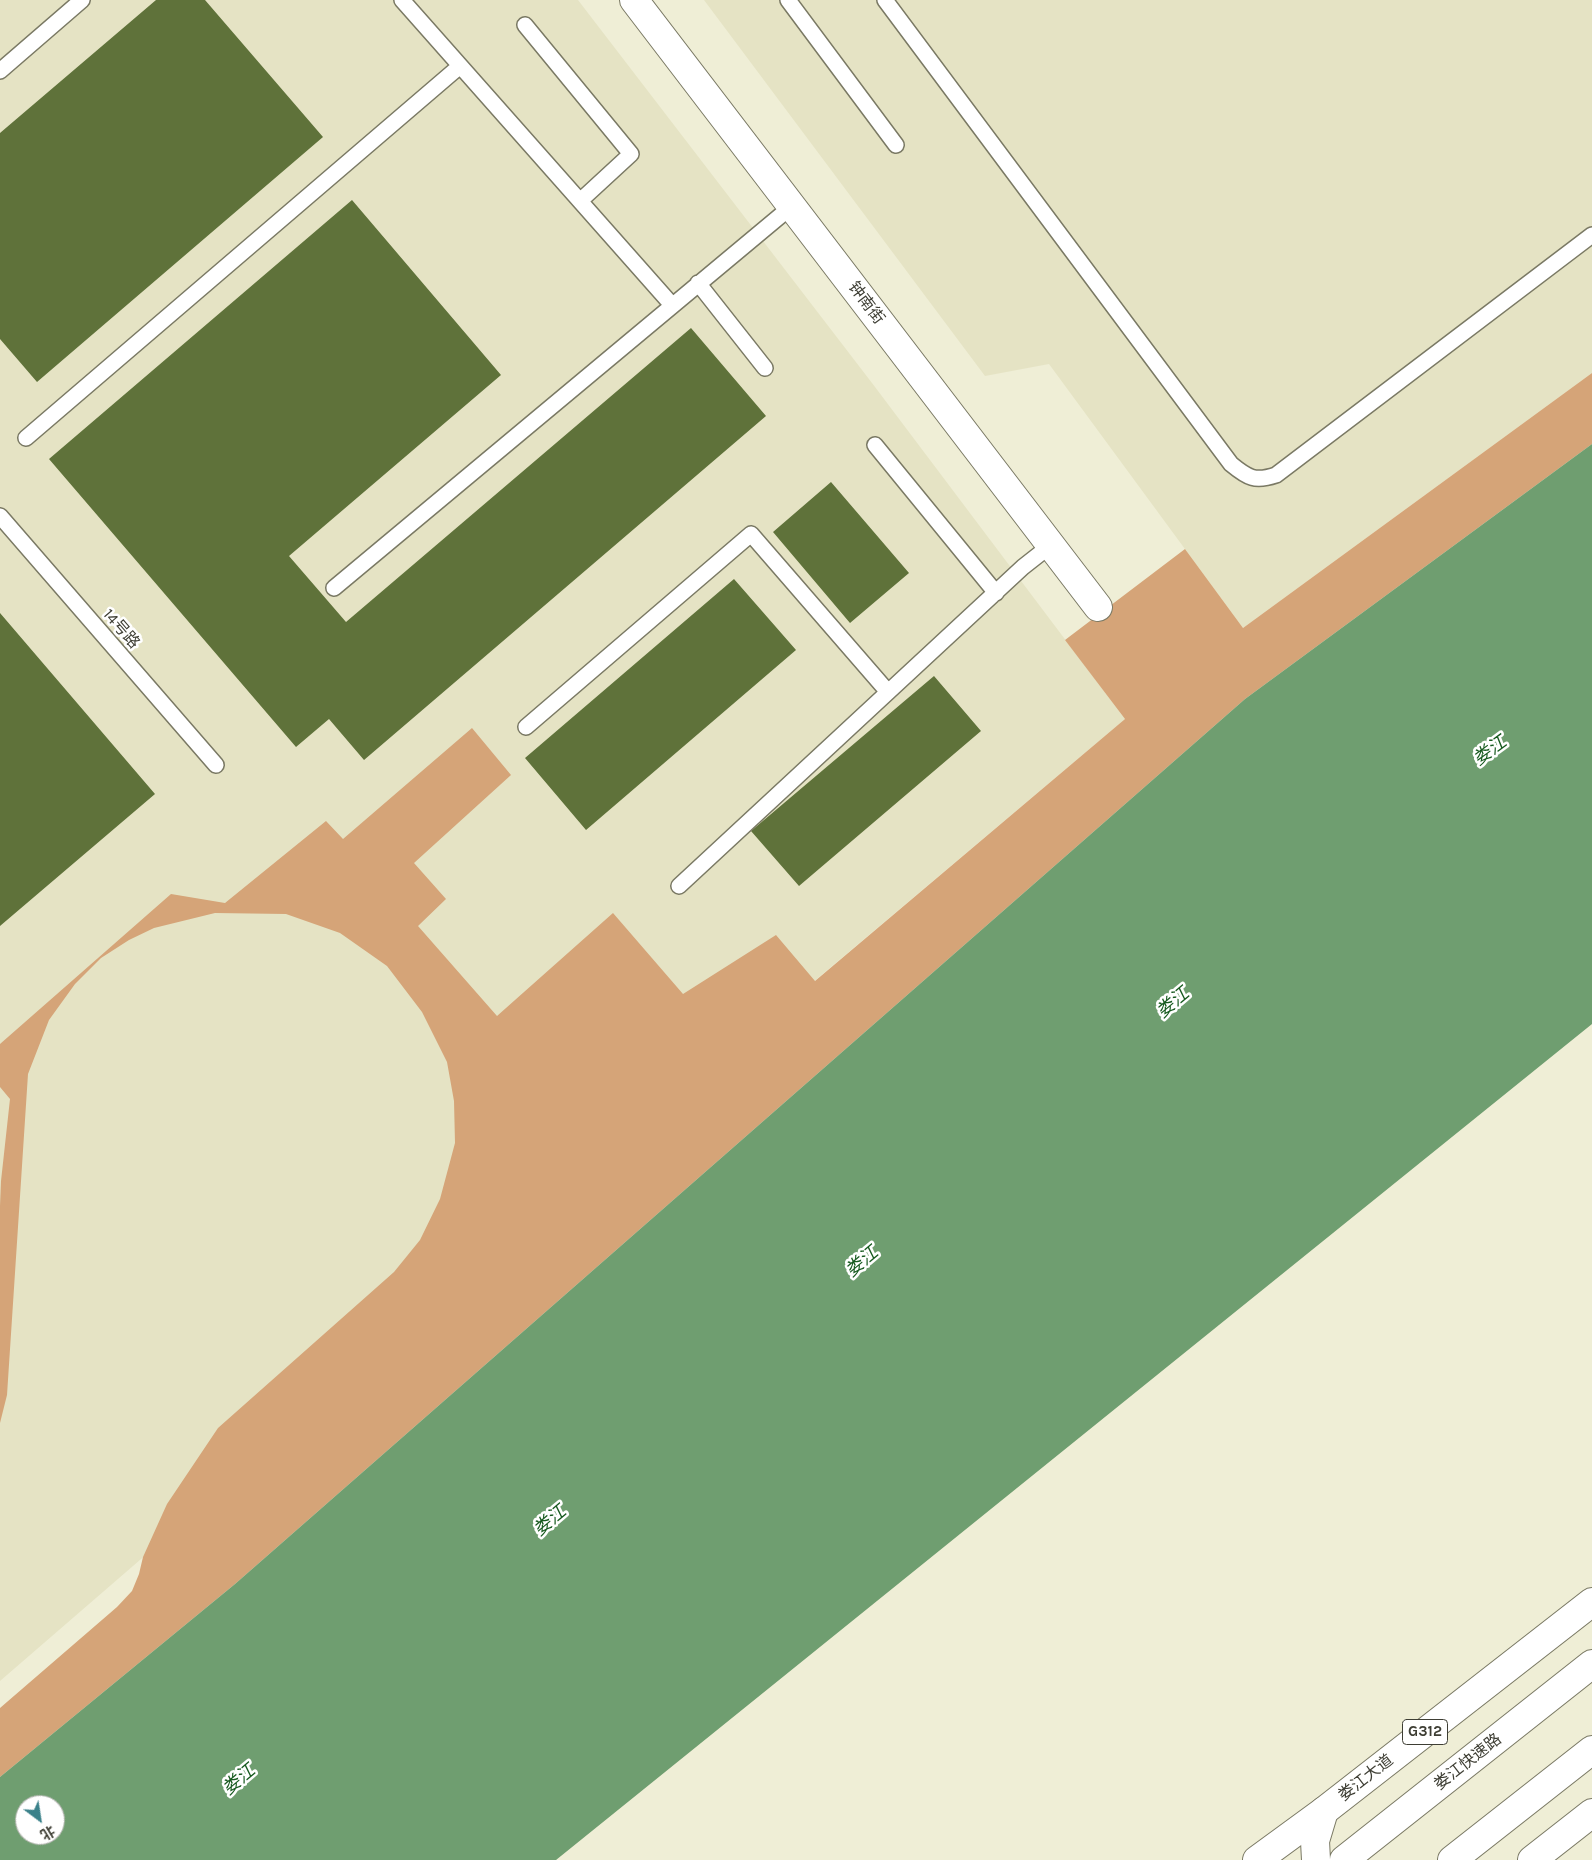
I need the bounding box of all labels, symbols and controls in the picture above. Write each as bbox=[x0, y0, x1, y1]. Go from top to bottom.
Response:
street label: 钟南街 bbox=[844, 278, 888, 328]
street label: 14号路 bbox=[99, 605, 143, 653]
water label: 娄江 bbox=[1469, 732, 1511, 770]
water label: 娄江 bbox=[1152, 983, 1194, 1023]
water label: 娄江 bbox=[841, 1242, 883, 1282]
water label: 娄江 bbox=[529, 1501, 571, 1541]
road number: G312 bbox=[1402, 1720, 1448, 1744]
street label: 娄江快速路 bbox=[1431, 1730, 1505, 1794]
street label: 娄江大道 bbox=[1335, 1751, 1397, 1805]
water label: 娄江 bbox=[218, 1760, 260, 1800]
north arrow bbox=[15, 1795, 65, 1845]
text: 北 bbox=[37, 1822, 58, 1843]

